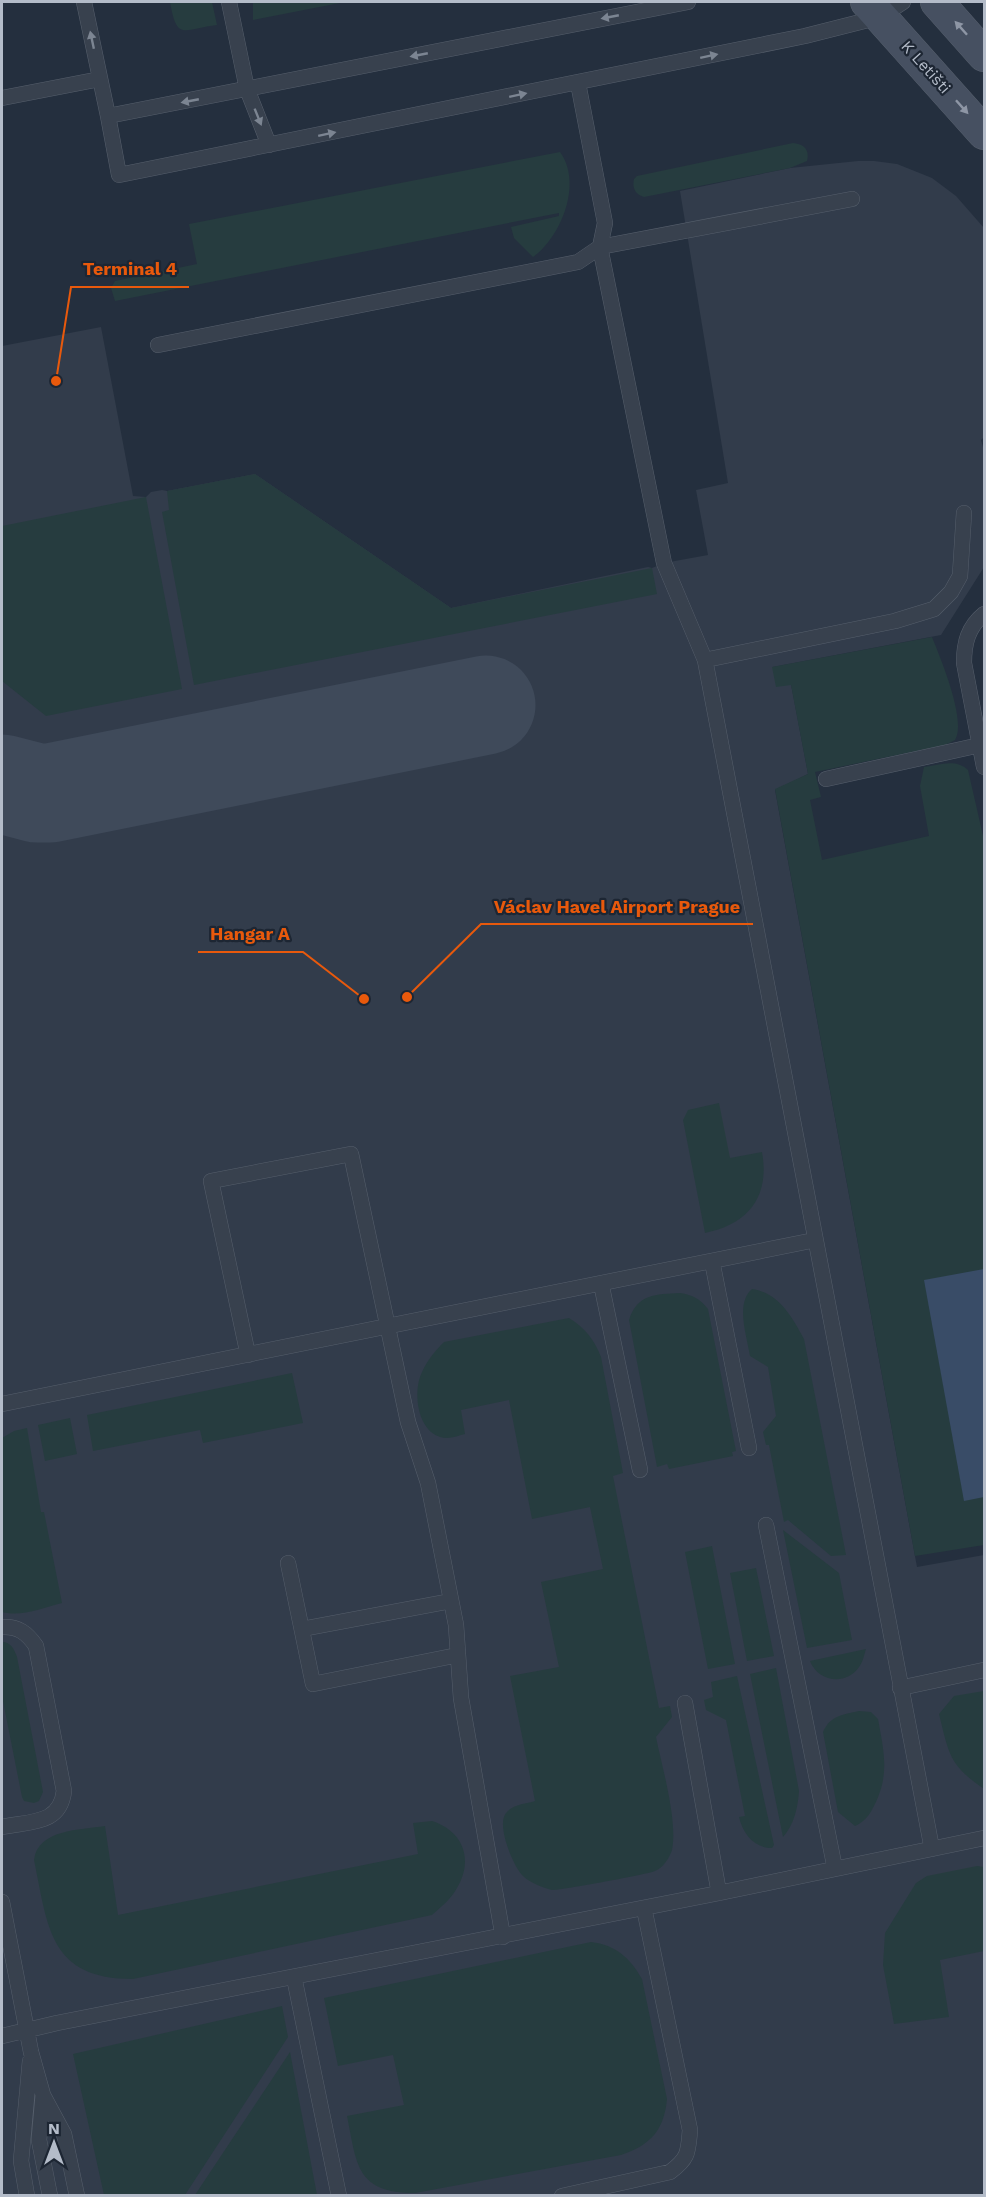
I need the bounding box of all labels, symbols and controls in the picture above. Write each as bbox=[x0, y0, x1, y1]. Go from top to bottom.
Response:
one-way arrow bbox=[600, 13, 619, 22]
one-way arrow bbox=[954, 21, 968, 36]
one-way arrow bbox=[87, 30, 96, 49]
street label: K Letišti bbox=[897, 37, 955, 97]
one-way arrow bbox=[409, 51, 428, 60]
one-way arrow bbox=[699, 51, 718, 60]
one-way arrow bbox=[508, 90, 527, 99]
one-way arrow bbox=[180, 97, 199, 106]
one-way arrow bbox=[955, 99, 968, 114]
one-way arrow bbox=[253, 109, 263, 127]
one-way arrow bbox=[317, 129, 336, 138]
callout: Terminal 4 bbox=[71, 251, 189, 287]
text: Terminal 4 bbox=[83, 258, 178, 279]
callout: Václav Havel Airport Prague bbox=[481, 888, 753, 924]
text: Václav Havel Airport Prague bbox=[494, 896, 740, 917]
callout: Hangar A bbox=[198, 916, 303, 952]
text: Hangar A bbox=[210, 923, 291, 944]
north arrow bbox=[24, 2113, 84, 2173]
text: N bbox=[48, 2119, 60, 2138]

